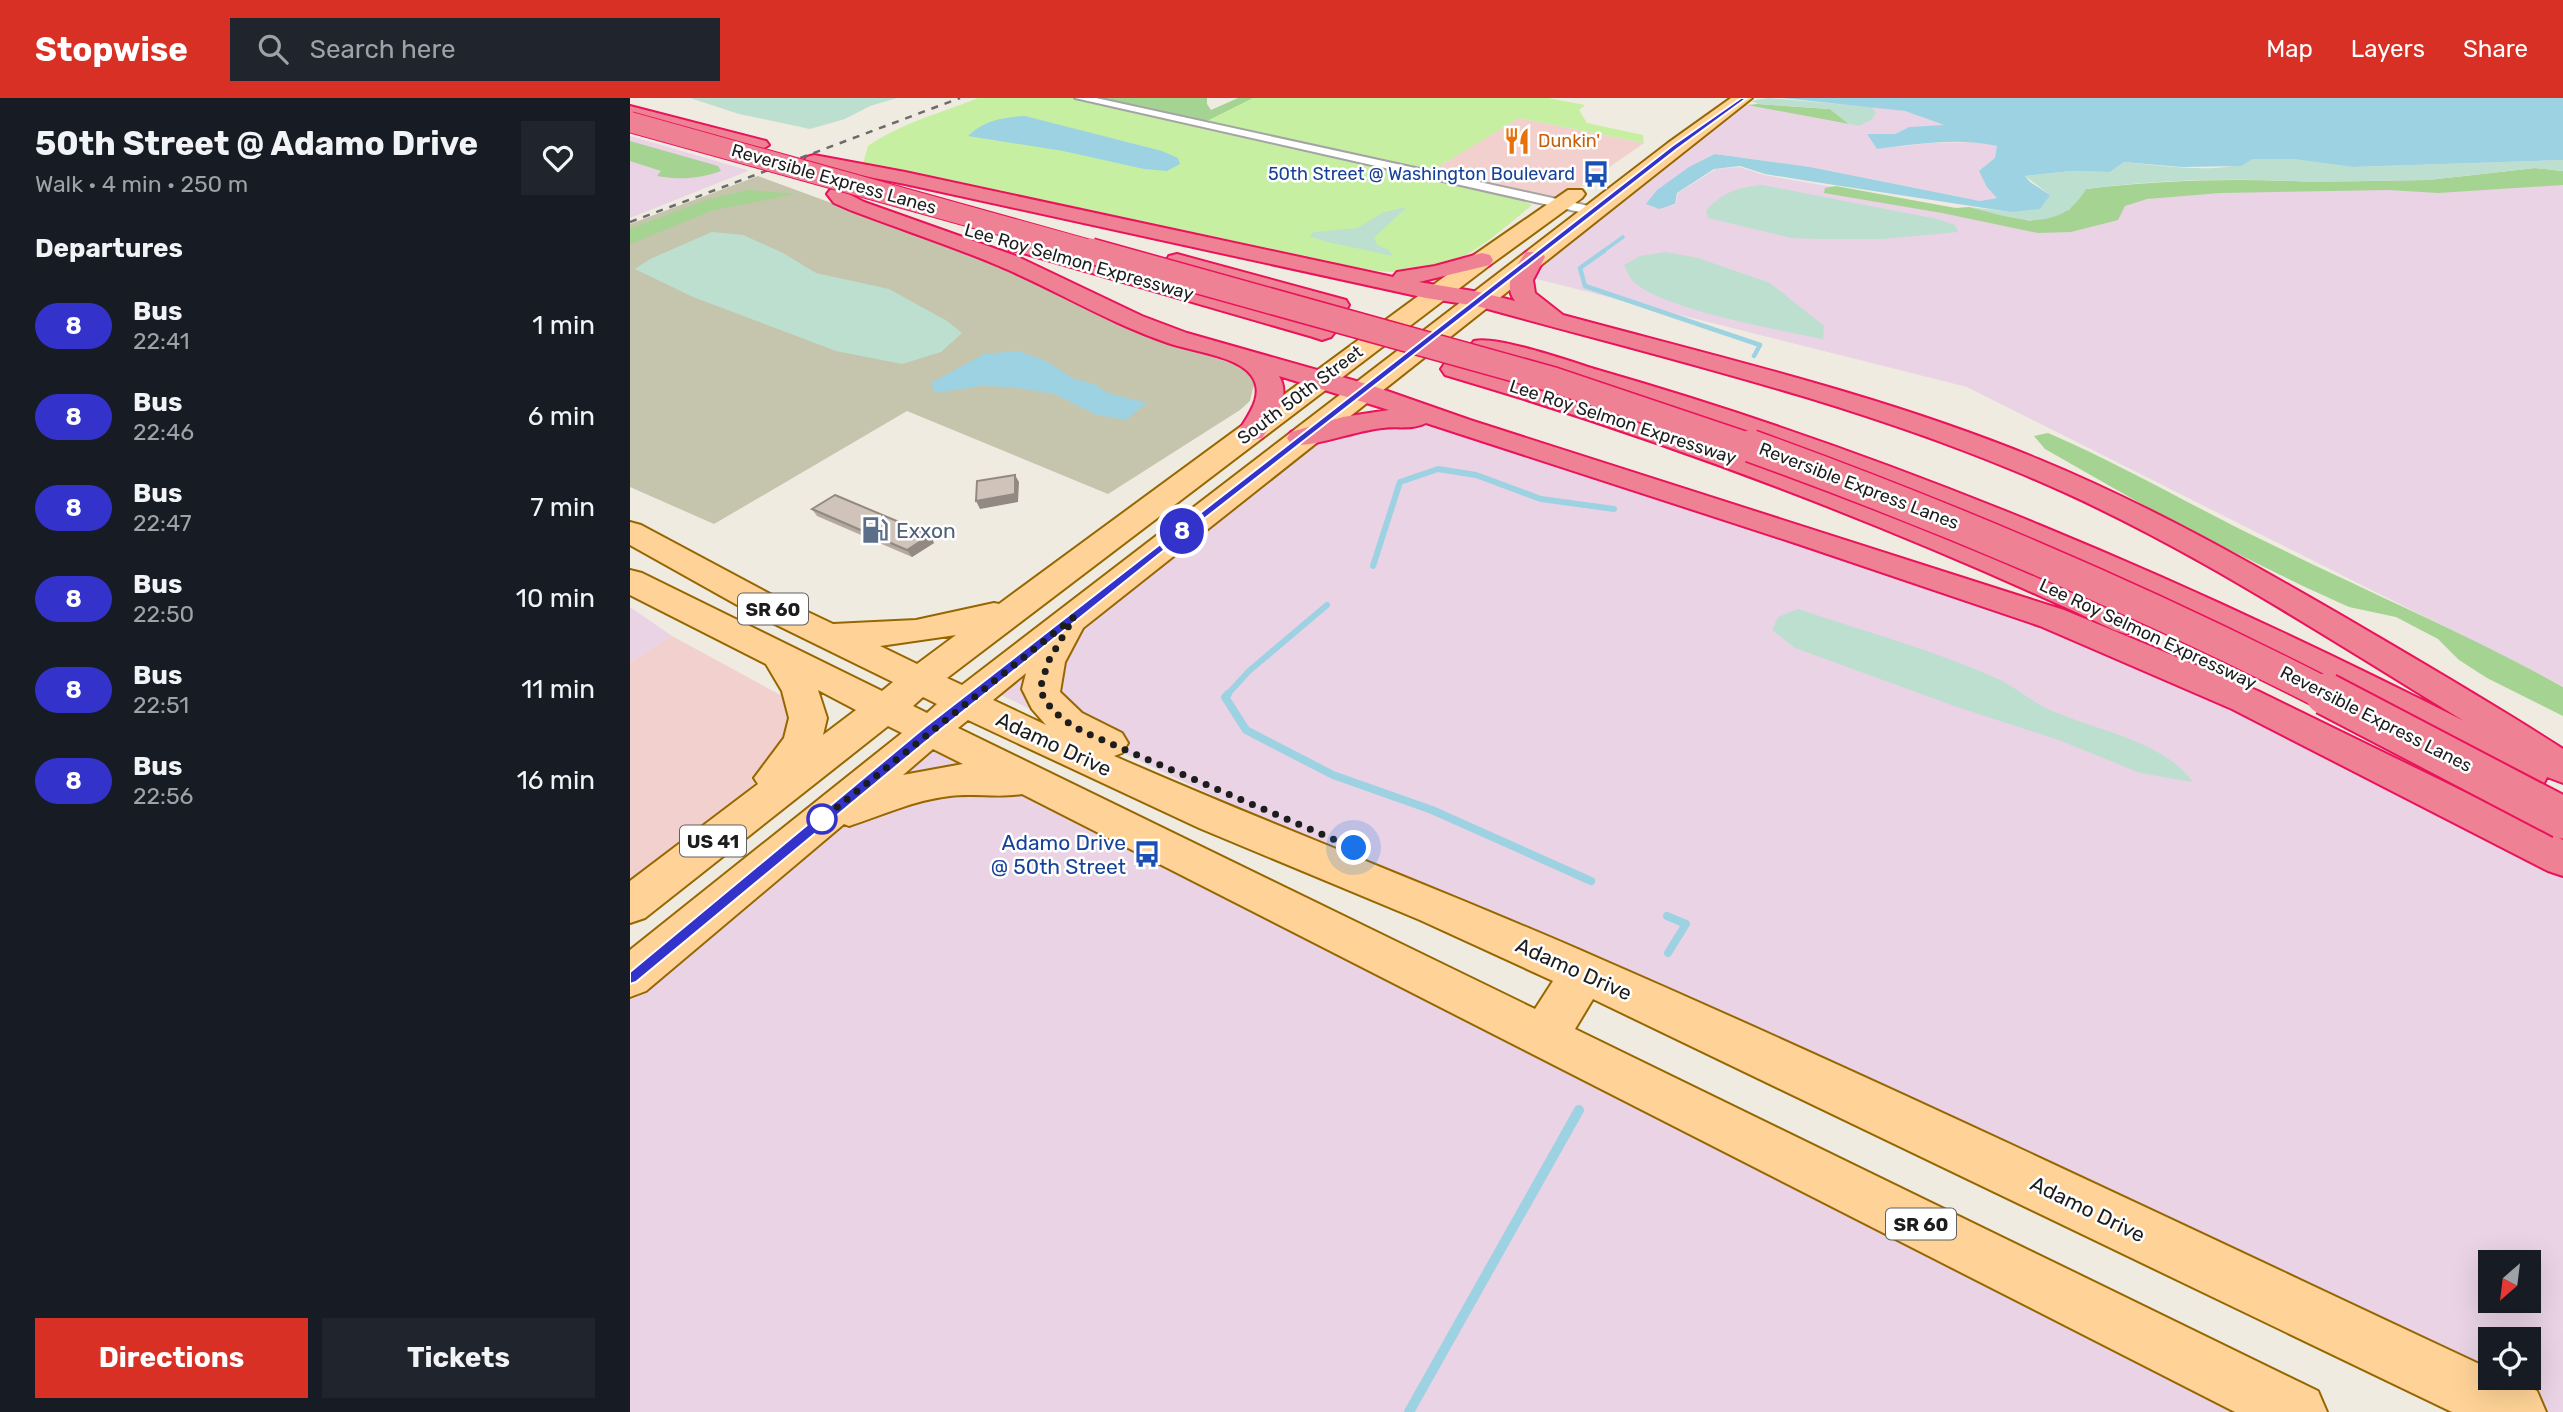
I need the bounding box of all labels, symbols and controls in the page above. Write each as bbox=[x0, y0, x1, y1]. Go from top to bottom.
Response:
search box bbox=[230, 18, 720, 81]
text: Stopwise bbox=[35, 30, 188, 69]
icon: search bbox=[254, 30, 292, 68]
text: Search here bbox=[310, 34, 456, 65]
text: Map bbox=[2266, 35, 2313, 63]
text: Layers bbox=[2351, 35, 2425, 63]
text: Share bbox=[2463, 35, 2528, 63]
button: heart bbox=[521, 121, 595, 195]
text: 50th Street @ Adamo Drive bbox=[35, 124, 478, 163]
restaurant icon: Dunkin' bbox=[1502, 126, 1532, 156]
place label: Dunkin' bbox=[1538, 130, 1600, 152]
street label: Reversible Express Lanes bbox=[729, 139, 939, 219]
bus stop icon: 50th Street @ Washington Boulevard bbox=[1581, 159, 1611, 189]
place label: 50th Street @ Washington Boulevard bbox=[1268, 163, 1575, 185]
text: Walk · 4 min · 250 m bbox=[35, 170, 248, 198]
street label: Lee Roy Selmon Expressway bbox=[962, 219, 1196, 305]
text: Departures bbox=[35, 233, 183, 264]
text: Bus bbox=[133, 296, 182, 327]
text: 1 min bbox=[532, 310, 595, 341]
text: 8 bbox=[65, 312, 82, 340]
text: 22:41 bbox=[133, 327, 190, 355]
street label: South 50th Street bbox=[1233, 341, 1367, 449]
street label: Lee Roy Selmon Expressway bbox=[1507, 375, 1739, 469]
text: Bus bbox=[133, 387, 182, 418]
text: 6 min bbox=[528, 401, 595, 432]
text: 8 bbox=[65, 403, 82, 431]
text: 22:46 bbox=[133, 418, 194, 446]
street label: Reversible Express Lanes bbox=[1756, 438, 1962, 534]
text: Bus bbox=[133, 478, 182, 509]
text: 7 min bbox=[530, 492, 595, 523]
text: 8 bbox=[65, 494, 82, 522]
line badge: 8 bbox=[1159, 508, 1205, 554]
text: 22:47 bbox=[133, 509, 192, 537]
fuel station icon: Exxon bbox=[860, 515, 890, 545]
text: 8 bbox=[1174, 517, 1190, 545]
place label: Exxon bbox=[896, 518, 956, 543]
text: Bus bbox=[133, 569, 182, 600]
street label: Lee Roy Selmon Expressway bbox=[2036, 574, 2260, 694]
text: 10 min bbox=[516, 583, 595, 614]
text: 8 bbox=[65, 585, 82, 613]
road number: SR 60 bbox=[738, 594, 808, 624]
text: 22:50 bbox=[133, 600, 194, 628]
text: Bus bbox=[133, 660, 182, 691]
street label: Reversible Express Lanes bbox=[2276, 661, 2476, 777]
text: 11 min bbox=[521, 674, 595, 705]
text: 8 bbox=[65, 676, 82, 704]
text: 22:51 bbox=[133, 691, 189, 719]
street label: Adamo Drive bbox=[992, 706, 1116, 782]
text: Bus bbox=[133, 751, 182, 782]
text: 16 min bbox=[517, 765, 595, 796]
text: 8 bbox=[65, 767, 82, 795]
text: 22:56 bbox=[133, 782, 193, 810]
unlabelled marker bbox=[807, 804, 837, 834]
road number: US 41 bbox=[680, 826, 746, 856]
place label: Adamo Drive @ 50th Street bbox=[991, 830, 1126, 879]
your location bbox=[1336, 830, 1371, 865]
bus stop icon: Adamo Drive @ 50th Street bbox=[1132, 839, 1162, 869]
street label: Adamo Drive bbox=[1512, 932, 1636, 1006]
street label: Adamo Drive bbox=[2027, 1170, 2149, 1248]
road number: SR 60 bbox=[1886, 1208, 1956, 1240]
north arrow bbox=[2478, 1250, 2541, 1312]
map controls bbox=[2478, 1250, 2541, 1390]
button: Directions bbox=[35, 1318, 308, 1398]
button: Tickets bbox=[322, 1318, 595, 1398]
button: locate bbox=[2478, 1327, 2541, 1390]

